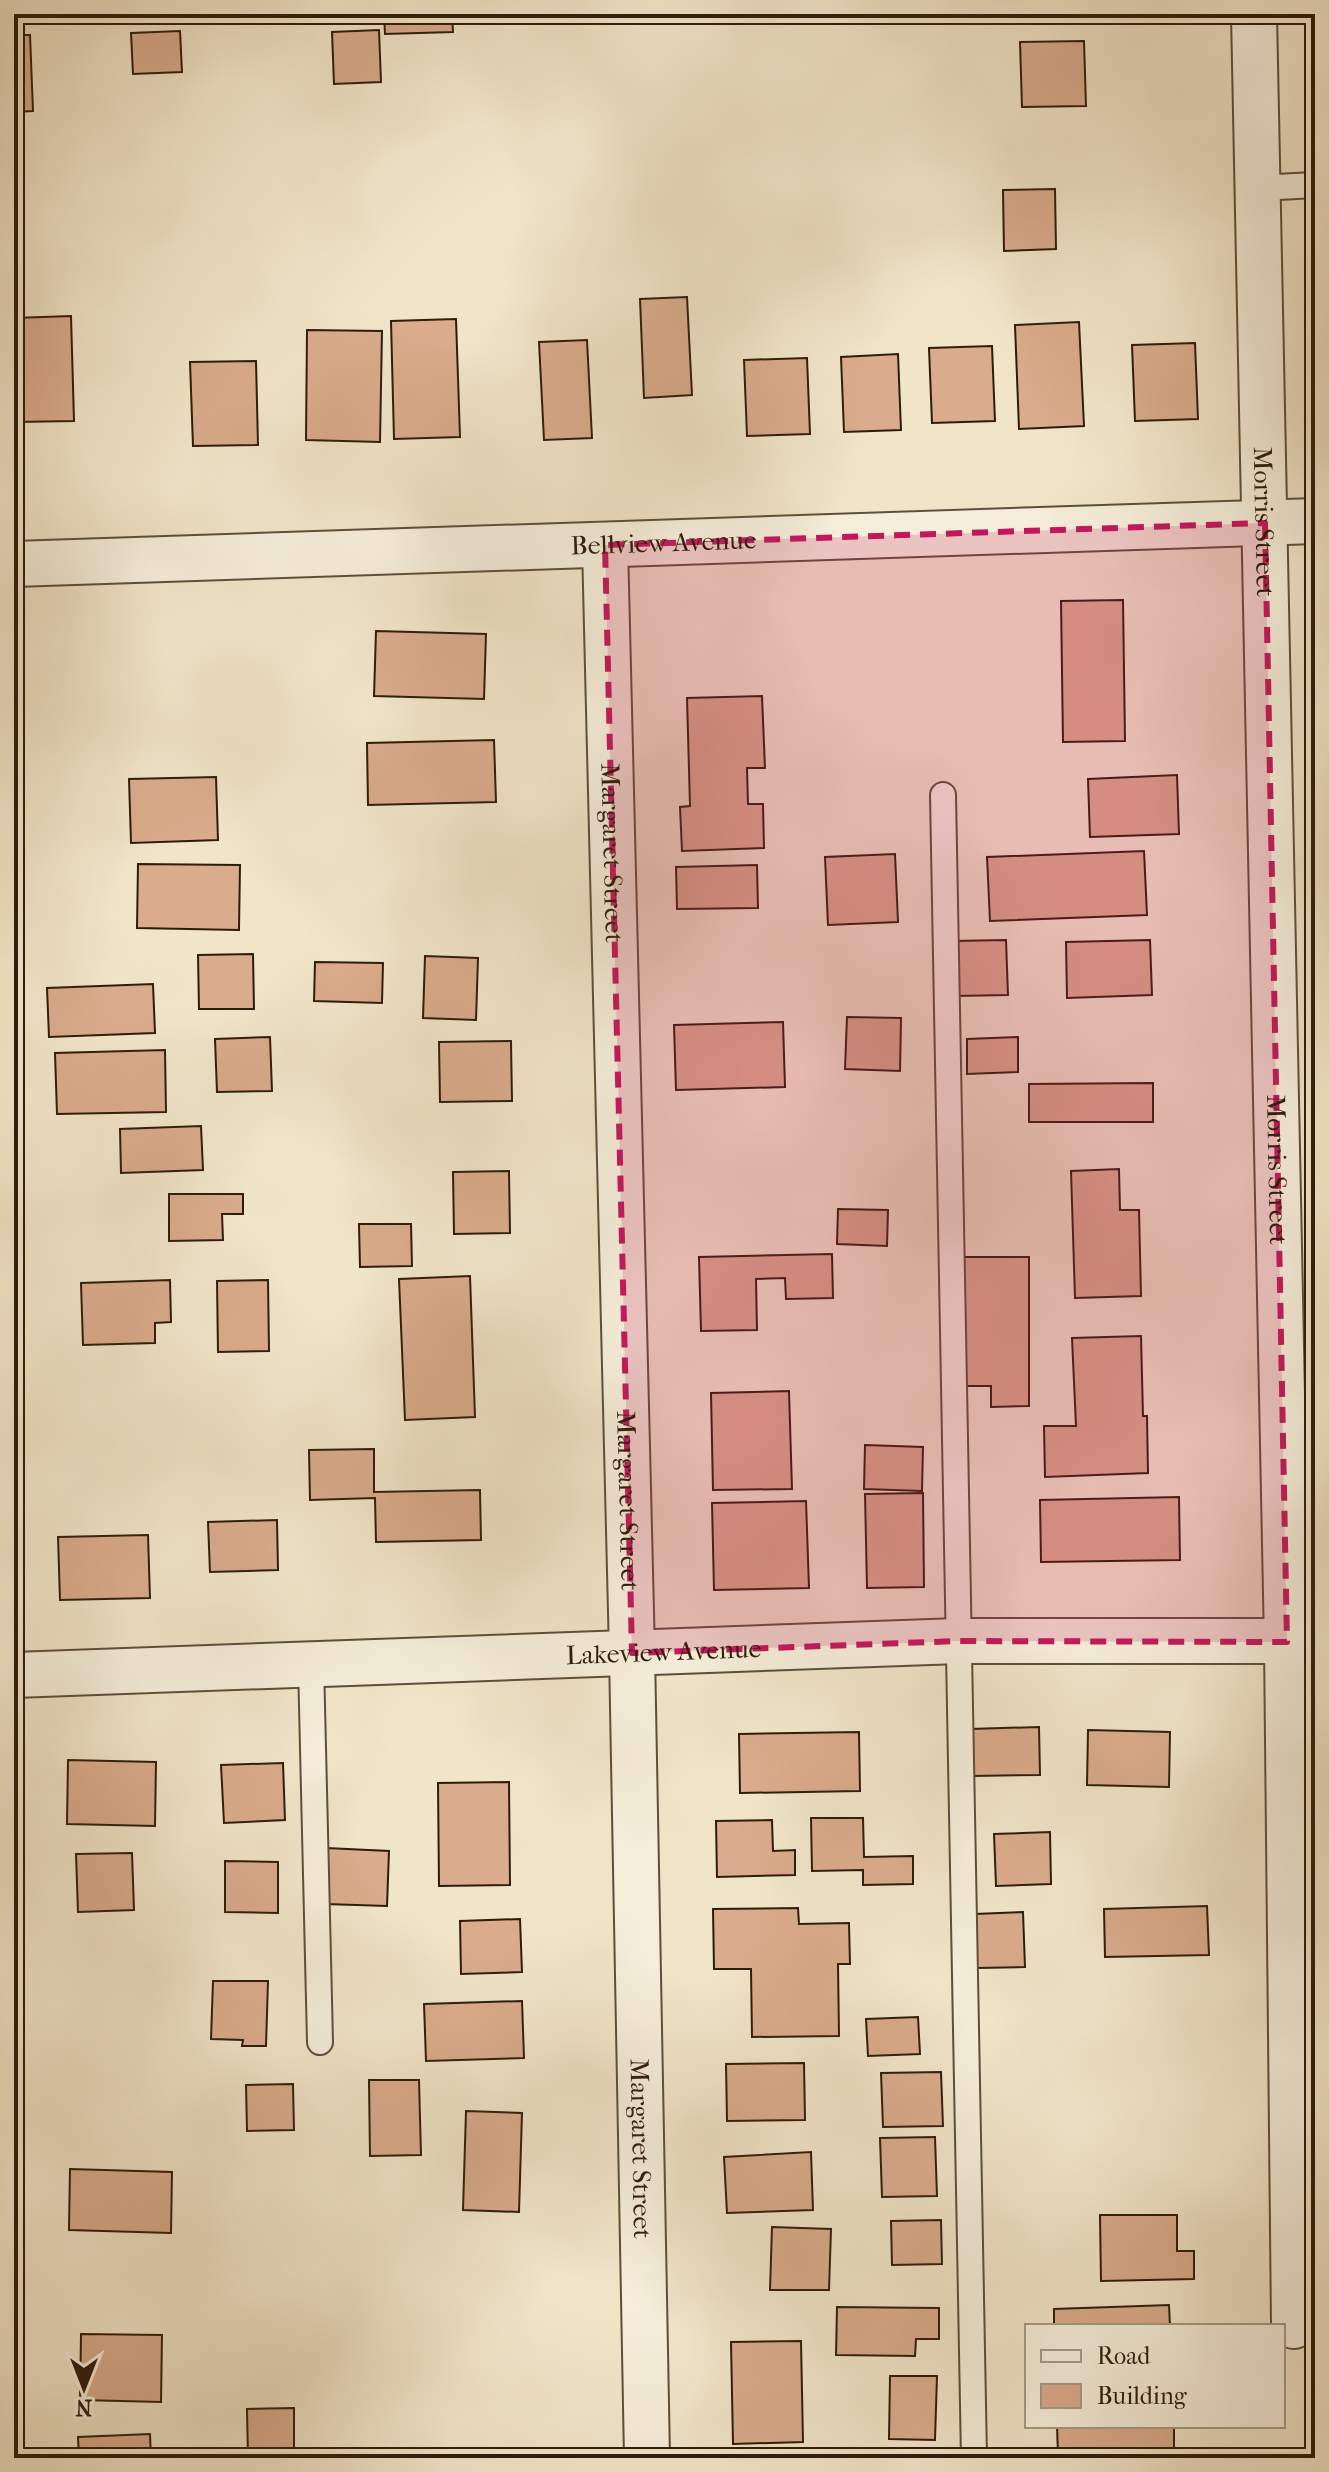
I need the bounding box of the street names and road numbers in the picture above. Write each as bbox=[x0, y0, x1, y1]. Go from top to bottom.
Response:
street label: Morris Street bbox=[1247, 447, 1281, 598]
street label: Bellview Avenue bbox=[570, 524, 757, 562]
street label: Margaret Street bbox=[594, 763, 630, 944]
street label: Morris Street bbox=[1260, 1094, 1294, 1246]
street label: Margaret Street bbox=[610, 1410, 645, 1592]
street label: Lakeview Avenue bbox=[565, 1633, 762, 1671]
street label: Margaret Street bbox=[624, 2058, 658, 2240]

